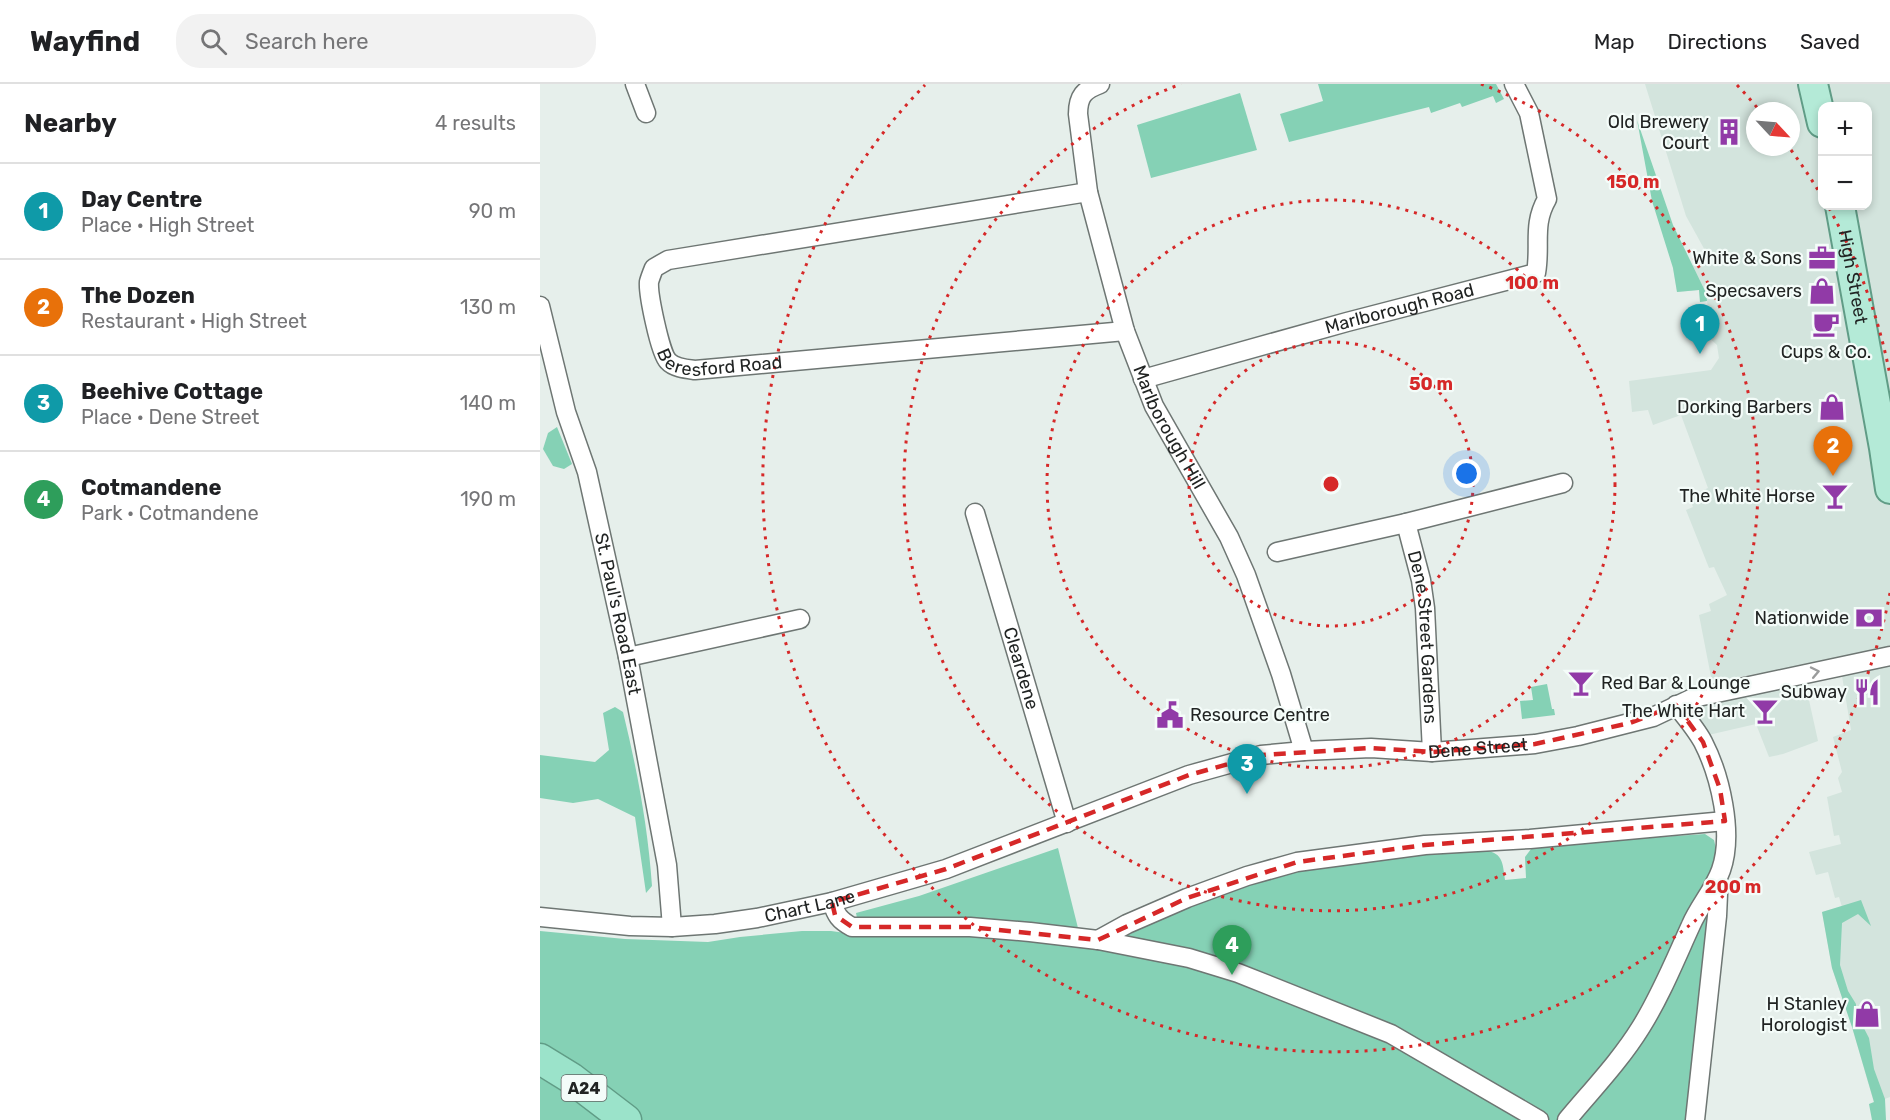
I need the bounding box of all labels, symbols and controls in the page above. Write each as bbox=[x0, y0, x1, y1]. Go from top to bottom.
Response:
search box bbox=[176, 14, 596, 68]
text: Wayfind bbox=[30, 25, 140, 58]
icon: search bbox=[197, 25, 230, 58]
text: Search here bbox=[245, 28, 369, 55]
text: Map bbox=[1594, 29, 1635, 54]
text: Directions bbox=[1668, 29, 1767, 54]
text: Saved bbox=[1800, 29, 1860, 54]
north arrow bbox=[1746, 102, 1800, 156]
map controls bbox=[1818, 102, 1872, 210]
button: + bbox=[1818, 102, 1872, 156]
text: Nearby bbox=[24, 108, 117, 139]
text: 4 results bbox=[435, 111, 516, 135]
place label: Old Brewery Court bbox=[1608, 111, 1709, 154]
building icon: Old Brewery Court bbox=[1714, 117, 1744, 147]
button: − bbox=[1818, 156, 1872, 210]
text: 150 m bbox=[1606, 171, 1660, 193]
text: Day Centre bbox=[81, 186, 202, 213]
text: 1 bbox=[39, 199, 48, 223]
text: 90 m bbox=[469, 199, 516, 223]
text: Place · High Street bbox=[81, 213, 254, 237]
street label: High Street bbox=[1834, 228, 1872, 326]
office icon: White & Sons bbox=[1807, 243, 1837, 273]
place label: White & Sons bbox=[1692, 247, 1802, 269]
text: 100 m bbox=[1505, 272, 1559, 294]
shop icon: Specsavers bbox=[1807, 276, 1837, 306]
street label: Marlborough Road bbox=[1322, 279, 1476, 339]
place label: Specsavers bbox=[1705, 280, 1802, 302]
text: The Dozen bbox=[81, 282, 195, 309]
text: 2 bbox=[37, 295, 50, 319]
text: 130 m bbox=[460, 295, 516, 319]
pin: 1 bbox=[1680, 304, 1720, 354]
text: Restaurant · High Street bbox=[81, 309, 307, 333]
cafe icon: Cups & Co. bbox=[1811, 309, 1841, 339]
place label: Cups & Co. bbox=[1781, 341, 1871, 363]
street label: Beresford Road bbox=[652, 345, 783, 381]
street label: Marlborough Hill bbox=[1128, 362, 1210, 493]
text: 50 m bbox=[1409, 373, 1453, 395]
text: Beehive Cottage bbox=[81, 378, 263, 405]
text: 3 bbox=[37, 391, 50, 415]
text: 140 m bbox=[460, 391, 516, 415]
shop icon: Dorking Barbers bbox=[1817, 392, 1847, 422]
place label: Dorking Barbers bbox=[1677, 396, 1812, 418]
text: Place · Dene Street bbox=[81, 405, 259, 429]
pin: 2 bbox=[1814, 426, 1852, 476]
your location bbox=[1452, 459, 1481, 488]
text: Cotmandene bbox=[81, 474, 222, 501]
centre of rings bbox=[1321, 474, 1341, 494]
bar icon: The White Horse bbox=[1820, 481, 1850, 511]
place label: The White Horse bbox=[1679, 485, 1815, 507]
text: 4 bbox=[37, 487, 50, 511]
text: 190 m bbox=[460, 487, 516, 511]
text: Park · Cotmandene bbox=[81, 501, 259, 525]
street label: St. Paul's Road East bbox=[590, 531, 646, 697]
street label: Dene Street Gardens bbox=[1403, 548, 1442, 724]
bank icon: Nationwide bbox=[1854, 603, 1884, 633]
place label: Nationwide bbox=[1755, 607, 1849, 629]
street label: Cleardene bbox=[998, 624, 1044, 712]
one-way arrow bbox=[1809, 666, 1819, 679]
bar icon: Red Bar & Lounge bbox=[1566, 668, 1596, 698]
place label: Red Bar & Lounge bbox=[1601, 672, 1750, 694]
restaurant icon: Subway bbox=[1852, 677, 1882, 707]
place label: Subway bbox=[1781, 681, 1847, 703]
bar icon: The White Hart bbox=[1750, 696, 1780, 726]
public building icon: Resource Centre bbox=[1155, 700, 1185, 730]
place label: The White Hart bbox=[1622, 700, 1745, 722]
place label: Resource Centre bbox=[1190, 704, 1330, 726]
street label: Dene Street bbox=[1427, 734, 1529, 763]
pin: 3 bbox=[1228, 744, 1266, 794]
text: 200 m bbox=[1705, 876, 1761, 898]
street label: Chart Lane bbox=[762, 885, 858, 927]
pin: 4 bbox=[1212, 926, 1252, 975]
place label: H Stanley Horologist bbox=[1761, 993, 1847, 1036]
shop icon: H Stanley Horologist bbox=[1852, 999, 1882, 1029]
road number: A24 bbox=[562, 1075, 606, 1101]

